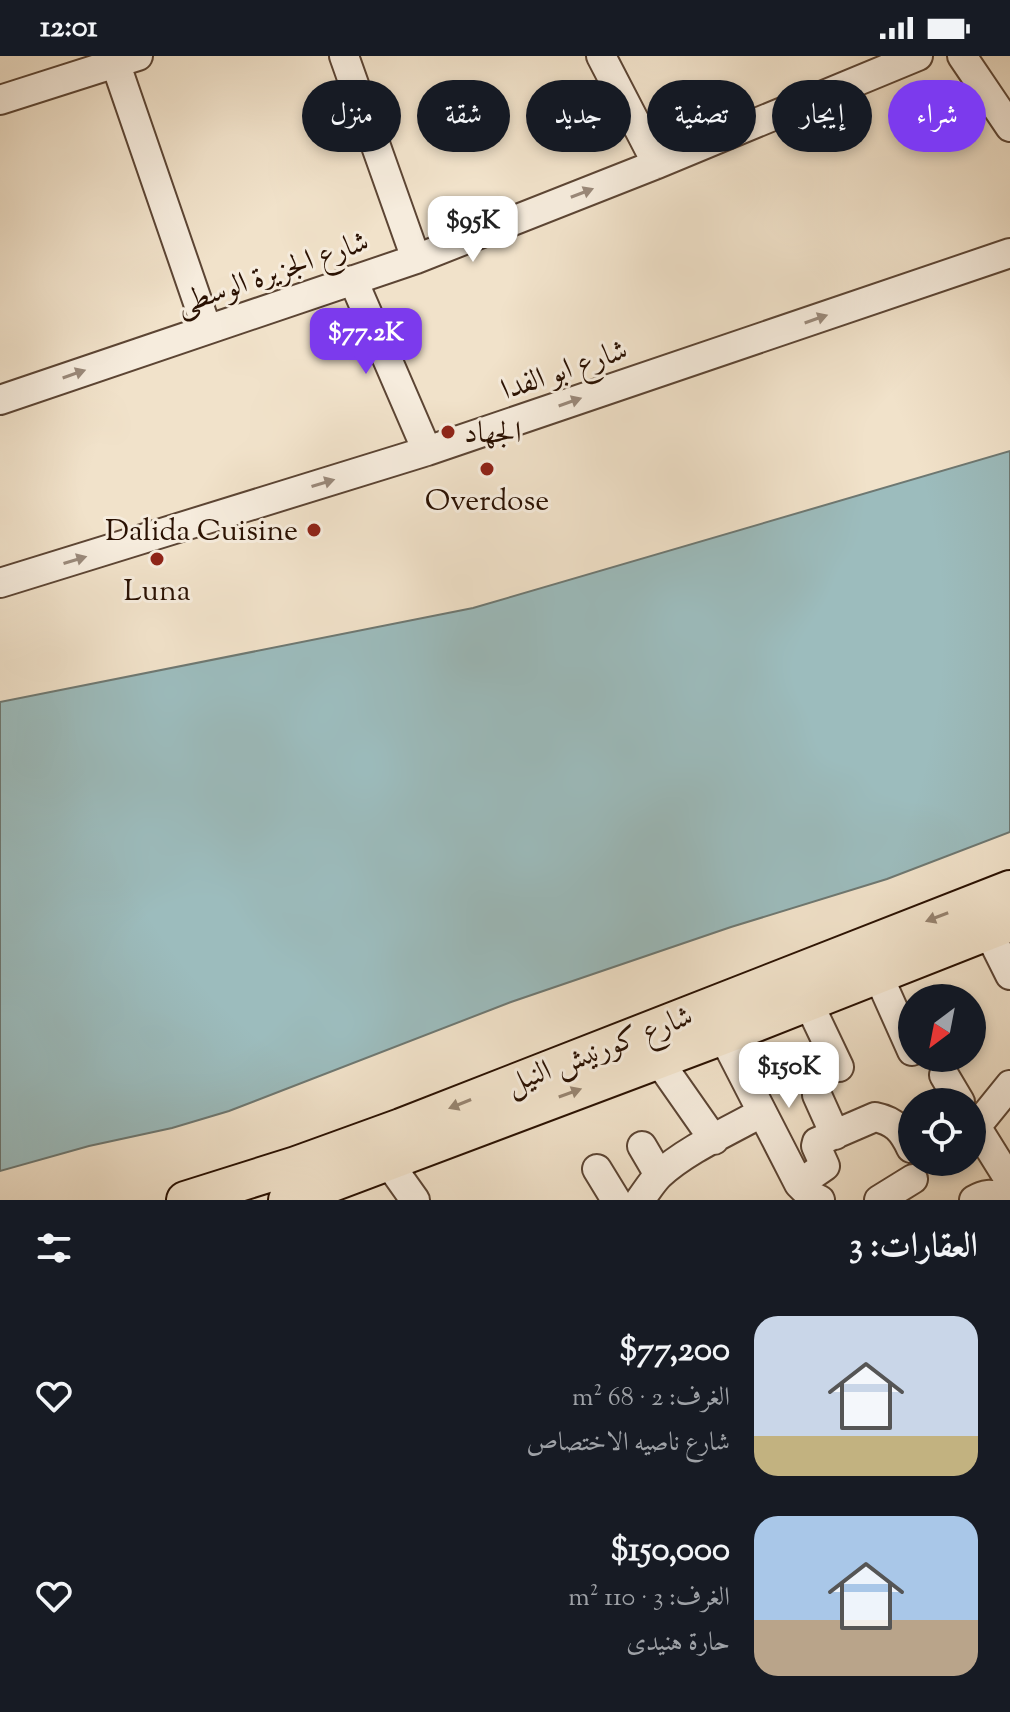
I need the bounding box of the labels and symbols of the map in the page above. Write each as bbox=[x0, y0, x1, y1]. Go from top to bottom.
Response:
one-way arrow bbox=[570, 187, 594, 200]
pin: $95K bbox=[426, 196, 520, 264]
street label: شارع الجزيرة الوسطى bbox=[170, 221, 375, 328]
pin: $77.2K bbox=[301, 308, 431, 376]
one-way arrow bbox=[804, 312, 828, 324]
street label: شارع ابو الفدا bbox=[496, 330, 634, 414]
one-way arrow bbox=[62, 368, 86, 380]
one-way arrow bbox=[558, 396, 582, 408]
place label: الجهاد bbox=[464, 413, 522, 456]
marker: الجهاد bbox=[439, 423, 457, 441]
marker: Overdose bbox=[478, 460, 496, 478]
one-way arrow bbox=[311, 476, 335, 489]
place label: Overdose bbox=[425, 481, 549, 524]
place label: Dalida Cuisine bbox=[105, 511, 298, 554]
marker: Dalida Cuisine bbox=[305, 521, 323, 539]
marker: Luna bbox=[148, 550, 166, 568]
one-way arrow bbox=[63, 553, 87, 566]
place label: Luna bbox=[124, 571, 191, 614]
one-way arrow bbox=[925, 911, 949, 924]
north arrow bbox=[898, 984, 986, 1072]
street label: شارع كورنيش النيل bbox=[500, 996, 700, 1108]
pin: $150K bbox=[733, 1042, 845, 1110]
one-way arrow bbox=[558, 1086, 582, 1099]
one-way arrow bbox=[448, 1097, 472, 1110]

